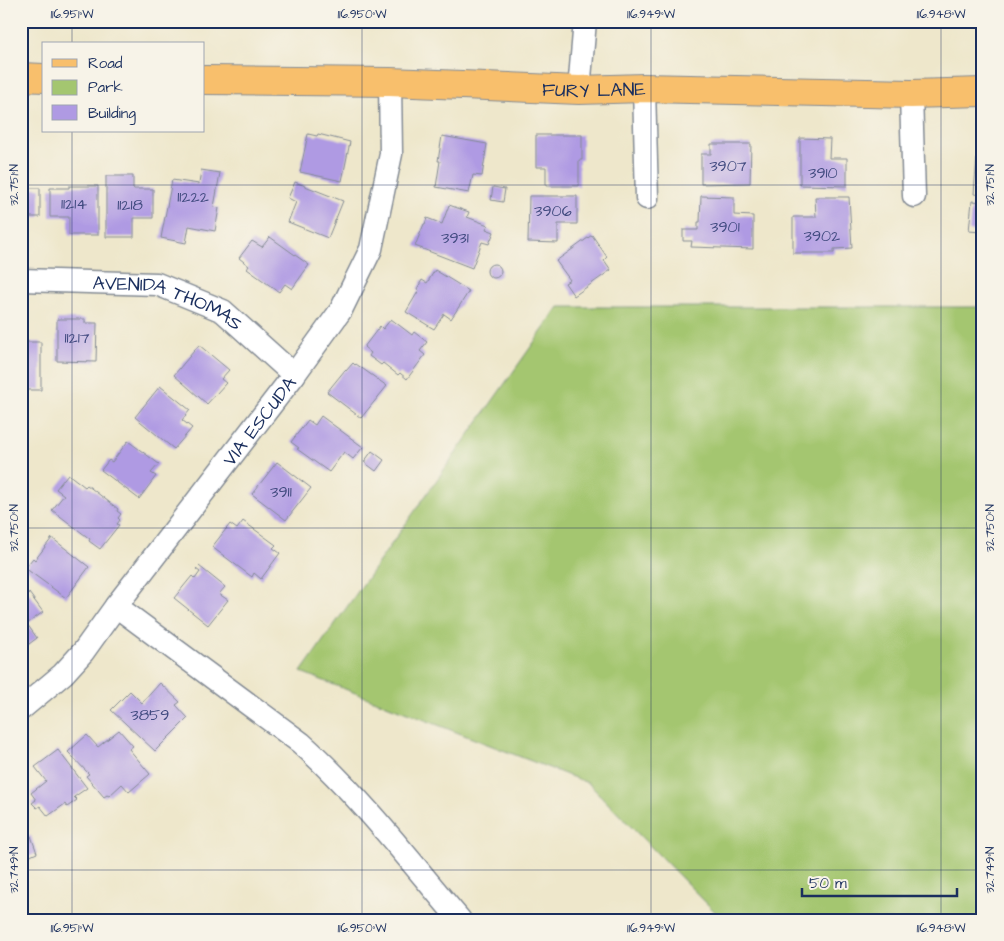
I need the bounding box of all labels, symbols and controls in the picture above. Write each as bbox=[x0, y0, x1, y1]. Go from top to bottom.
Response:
text: 116.951°W bbox=[50, 6, 94, 23]
text: 116.950°W bbox=[337, 6, 387, 23]
text: 116.949°W bbox=[627, 6, 676, 23]
text: 116.948°W bbox=[917, 6, 966, 23]
legend bbox=[42, 42, 205, 132]
text: Road bbox=[88, 53, 123, 74]
street label: FURY LANE bbox=[541, 76, 646, 105]
text: Park bbox=[88, 77, 123, 98]
text: Building bbox=[88, 103, 136, 125]
house number: 3907 bbox=[709, 155, 747, 177]
house number: 3910 bbox=[808, 162, 838, 184]
text: 32.751°N bbox=[6, 163, 23, 206]
text: 32.751°N bbox=[982, 163, 999, 206]
house number: 11222 bbox=[177, 186, 209, 208]
house number: 11214 bbox=[61, 193, 87, 215]
house number: 11218 bbox=[117, 194, 143, 216]
house number: 3906 bbox=[534, 200, 572, 222]
house number: 3901 bbox=[710, 216, 740, 238]
house number: 3902 bbox=[804, 225, 840, 247]
house number: 3931 bbox=[441, 227, 469, 249]
street label: AVENIDA THOMAS bbox=[92, 270, 248, 337]
house number: 11217 bbox=[64, 327, 90, 349]
street label: VIA ESCUDA bbox=[217, 371, 303, 472]
house number: 3911 bbox=[270, 481, 292, 503]
text: 32.750°N bbox=[6, 503, 23, 552]
text: 32.750°N bbox=[982, 503, 999, 552]
house number: 3859 bbox=[131, 704, 169, 726]
text: 32.749°N bbox=[6, 846, 23, 894]
text: 32.749°N bbox=[982, 846, 999, 894]
scale bar bbox=[802, 866, 956, 898]
text: 50 m bbox=[809, 873, 847, 894]
text: 116.951°W bbox=[50, 920, 94, 937]
text: 116.950°W bbox=[337, 920, 387, 937]
text: 116.949°W bbox=[627, 920, 676, 937]
text: 116.948°W bbox=[917, 920, 966, 937]

